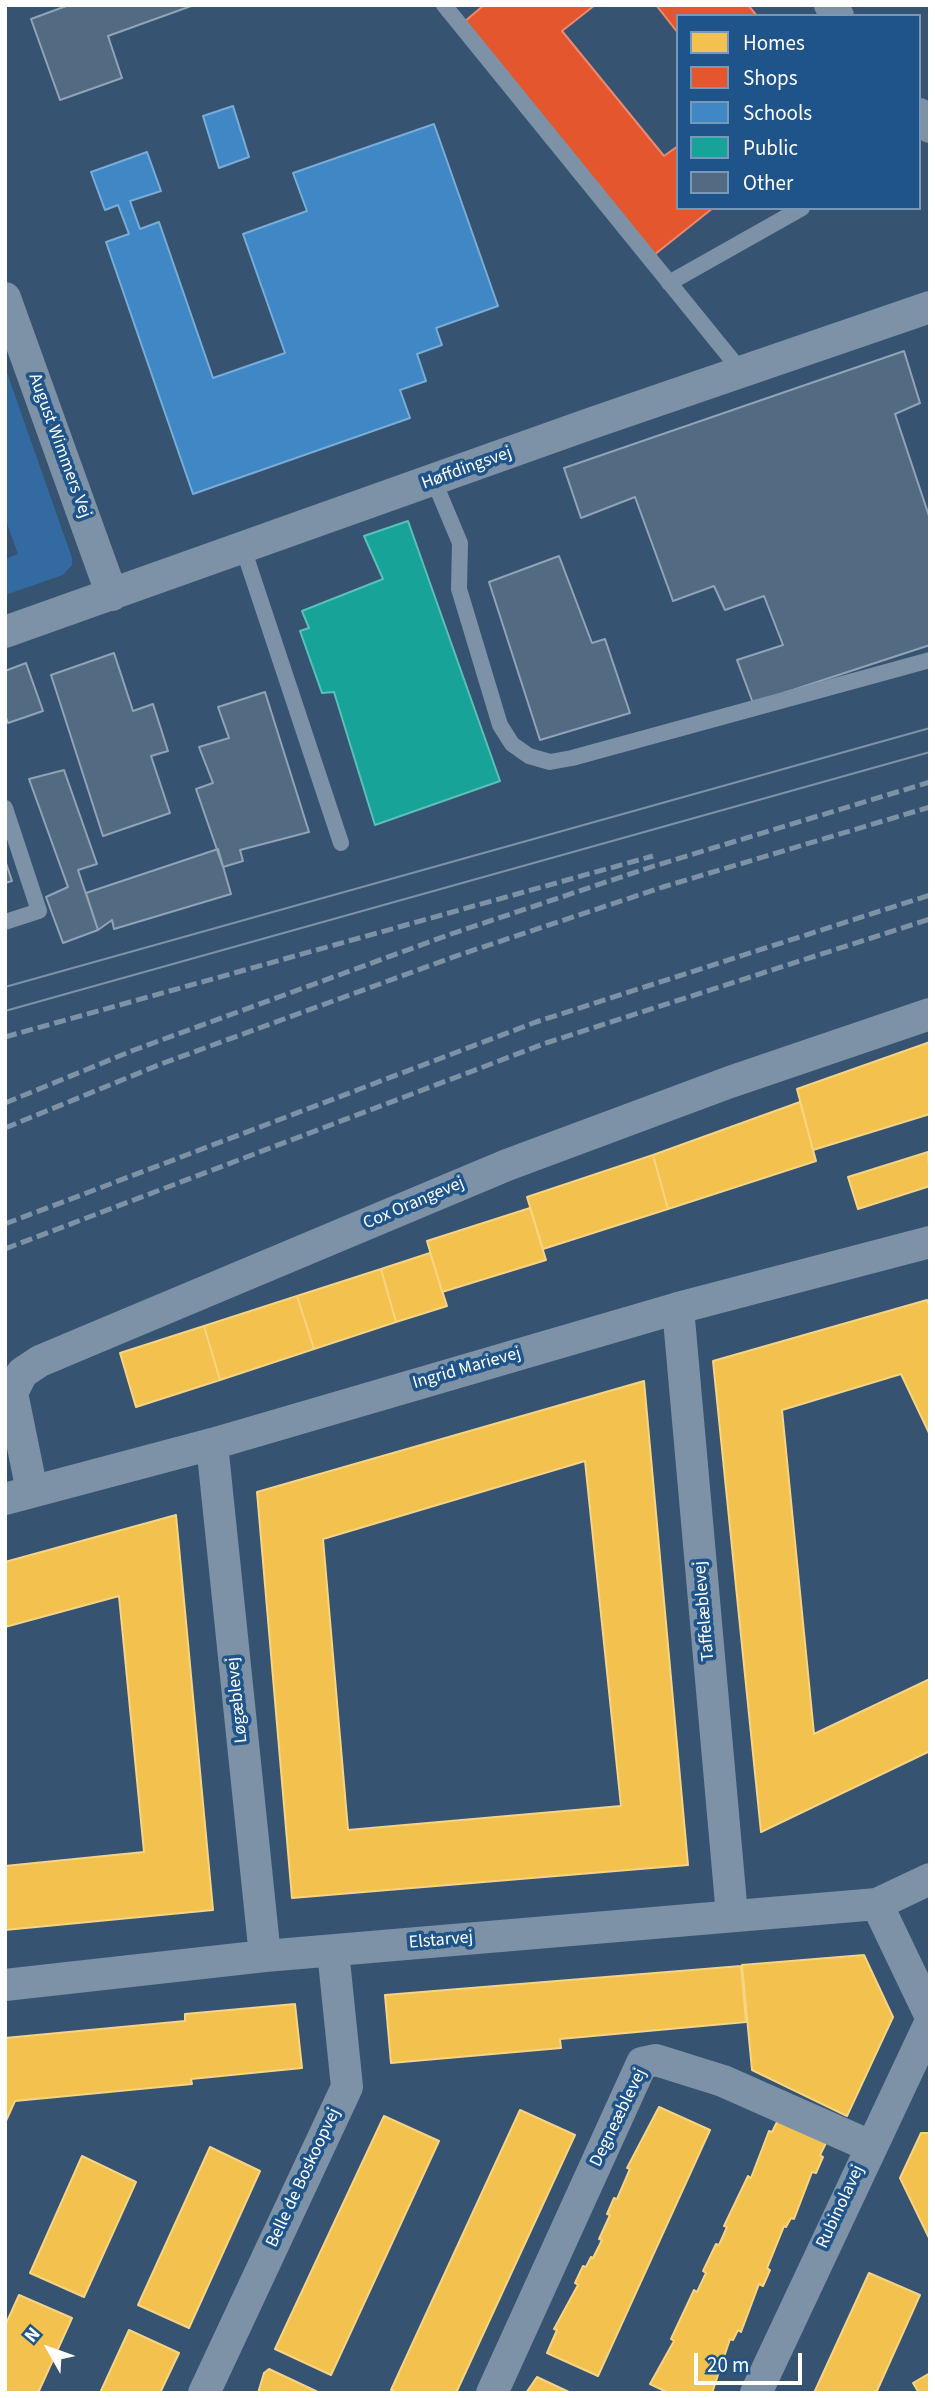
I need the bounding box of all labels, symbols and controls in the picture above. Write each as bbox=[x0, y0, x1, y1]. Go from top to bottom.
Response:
legend bbox=[676, 14, 921, 210]
text: Homes bbox=[743, 28, 805, 58]
text: Shops bbox=[743, 63, 797, 93]
text: Schools bbox=[743, 98, 812, 128]
text: Public bbox=[743, 133, 798, 163]
text: Other bbox=[743, 168, 793, 198]
street label: August Wimmers Vej bbox=[23, 371, 95, 521]
street label: Høffdingsvej bbox=[419, 443, 515, 495]
street label: Cox Orangevej bbox=[360, 1173, 468, 1235]
street label: Ingrid Marievej bbox=[410, 1343, 524, 1395]
street label: Taffelæblevej bbox=[690, 1560, 720, 1662]
street label: Løgæblevej bbox=[223, 1656, 253, 1744]
street label: Elstarvej bbox=[408, 1927, 474, 1955]
street label: Degneæblevej bbox=[586, 2065, 652, 2171]
street label: Belle de Boskoopvej bbox=[262, 2105, 346, 2251]
street label: Rubinolavej bbox=[812, 2162, 870, 2252]
north arrow bbox=[14, 2314, 84, 2384]
text: N bbox=[18, 2322, 47, 2349]
scale bar bbox=[697, 2338, 806, 2382]
text: 20 m bbox=[707, 2350, 749, 2380]

